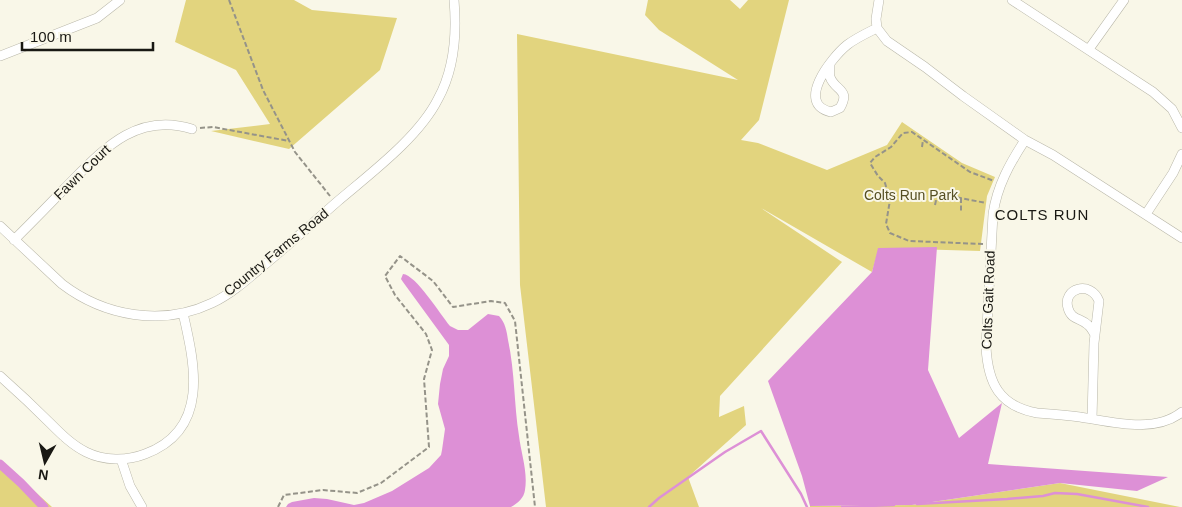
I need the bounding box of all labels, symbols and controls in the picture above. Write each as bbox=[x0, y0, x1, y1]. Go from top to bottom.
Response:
scale bar bbox=[22, 20, 154, 52]
text: 100 m bbox=[30, 28, 72, 45]
street label: Fawn Court bbox=[50, 141, 114, 203]
park label: Colts Run Park bbox=[864, 187, 959, 203]
street label: Country Farms Road bbox=[220, 205, 332, 299]
district label: COLTS RUN bbox=[995, 206, 1089, 223]
street label: Colts Gait Road bbox=[978, 250, 998, 350]
north arrow bbox=[20, 437, 70, 487]
text: N bbox=[37, 466, 49, 484]

